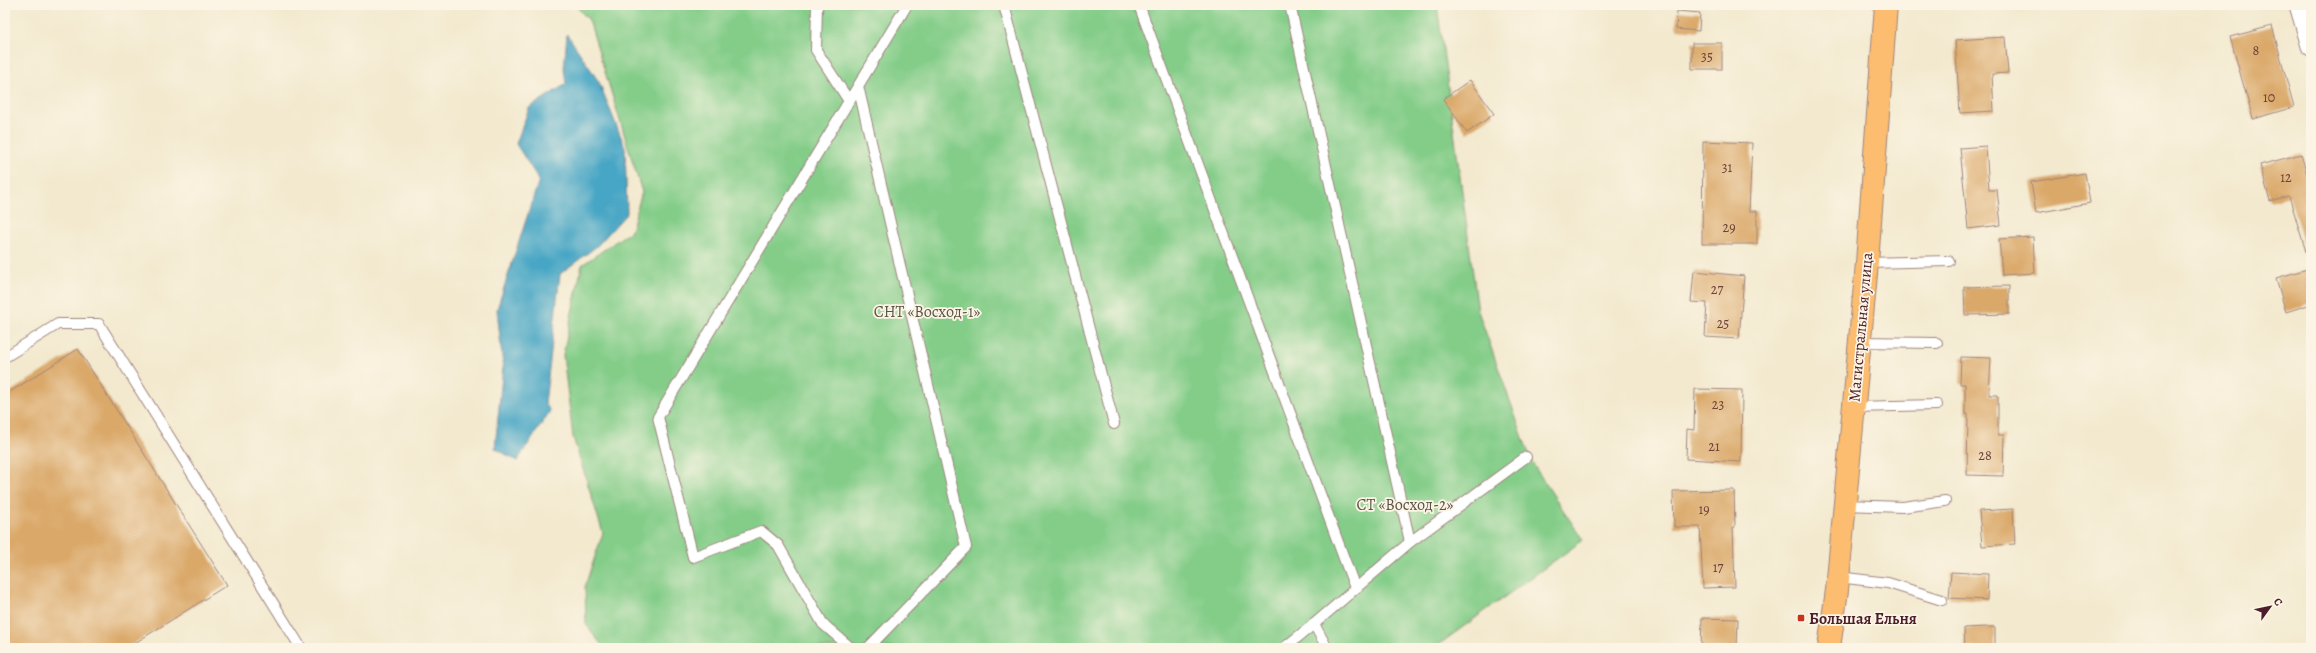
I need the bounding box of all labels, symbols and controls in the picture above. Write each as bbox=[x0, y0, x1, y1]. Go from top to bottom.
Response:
house number: 8 bbox=[2253, 41, 2260, 60]
house number: 35 bbox=[1701, 47, 1713, 66]
house number: 10 bbox=[2263, 88, 2275, 107]
house number: 31 bbox=[1722, 158, 1733, 177]
house number: 12 bbox=[2280, 168, 2292, 187]
house number: 29 bbox=[1722, 218, 1736, 237]
street label: Магистральная улица bbox=[1844, 251, 1879, 403]
house number: 27 bbox=[1711, 280, 1723, 299]
park label: СНТ «Восход-1» bbox=[874, 301, 980, 323]
house number: 25 bbox=[1717, 314, 1729, 333]
house number: 23 bbox=[1712, 395, 1724, 414]
house number: 21 bbox=[1708, 437, 1720, 456]
house number: 28 bbox=[1978, 446, 1992, 465]
park label: СТ «Восход-2» bbox=[1357, 494, 1454, 516]
house number: 19 bbox=[1698, 500, 1710, 519]
house number: 17 bbox=[1713, 558, 1723, 577]
north arrow bbox=[2250, 587, 2290, 627]
text: С bbox=[2270, 595, 2286, 609]
place label: Большая Ельня bbox=[1809, 608, 1917, 630]
marker: Большая Ельня bbox=[1796, 613, 1806, 623]

